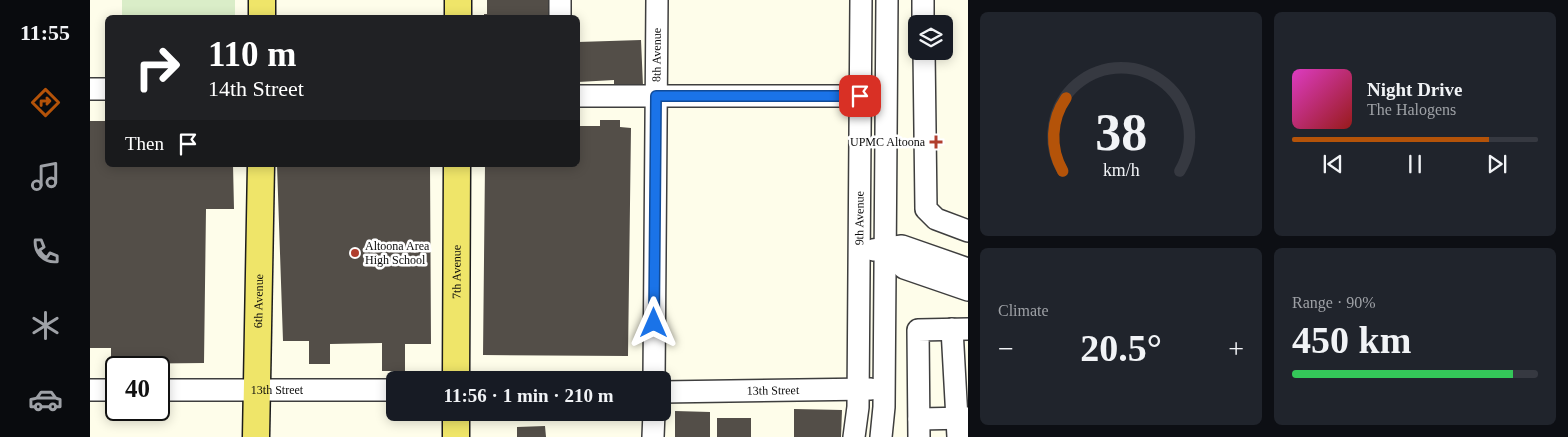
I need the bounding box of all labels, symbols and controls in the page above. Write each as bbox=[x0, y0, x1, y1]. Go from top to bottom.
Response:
map controls bbox=[908, 15, 953, 60]
button: layers bbox=[908, 15, 953, 60]
text: 11:55 bbox=[20, 20, 70, 45]
street label: 8th Avenue bbox=[649, 28, 664, 82]
icon: right bbox=[125, 35, 190, 100]
text: 110 m bbox=[208, 35, 296, 74]
pin bbox=[839, 75, 881, 117]
text: 14th Street bbox=[208, 76, 304, 101]
text: Night Drive bbox=[1367, 79, 1463, 100]
icon: arrive bbox=[846, 82, 874, 110]
icon: directions bbox=[28, 85, 63, 120]
text: The Halogens bbox=[1367, 101, 1456, 118]
text: 38 bbox=[1095, 104, 1147, 161]
icon: arrive bbox=[174, 130, 202, 158]
text: Then bbox=[125, 133, 164, 154]
place label: UPMC Altoona bbox=[850, 135, 926, 149]
marker: UPMC Altoona bbox=[929, 135, 943, 149]
icon: previous bbox=[1319, 150, 1347, 178]
icon: pause bbox=[1401, 150, 1429, 178]
icon: next bbox=[1483, 150, 1511, 178]
icon: music bbox=[28, 159, 63, 194]
text: km/h bbox=[1103, 160, 1139, 180]
street label: 9th Avenue bbox=[852, 191, 867, 245]
icon: phone bbox=[28, 234, 63, 269]
place label: Altoona Area High School bbox=[365, 239, 430, 267]
street label: 7th Avenue bbox=[449, 245, 464, 299]
marker: Altoona Area High School bbox=[349, 247, 361, 259]
street label: 6th Avenue bbox=[251, 274, 266, 328]
text: Range · 90% bbox=[1292, 294, 1376, 311]
position arrow bbox=[627, 296, 679, 348]
text: Climate bbox=[998, 302, 1049, 319]
icon: climate bbox=[28, 308, 63, 343]
text: 450 km bbox=[1292, 319, 1411, 361]
text: 20.5° bbox=[1080, 327, 1162, 369]
text: − bbox=[998, 333, 1014, 364]
text: + bbox=[1228, 333, 1244, 364]
speed limit sign: 40 bbox=[105, 356, 170, 421]
icon: car bbox=[28, 382, 63, 417]
street label: 13th Street bbox=[251, 383, 304, 397]
street label: 13th Street bbox=[747, 383, 800, 398]
text: 11:56 · 1 min · 210 m bbox=[444, 385, 613, 406]

